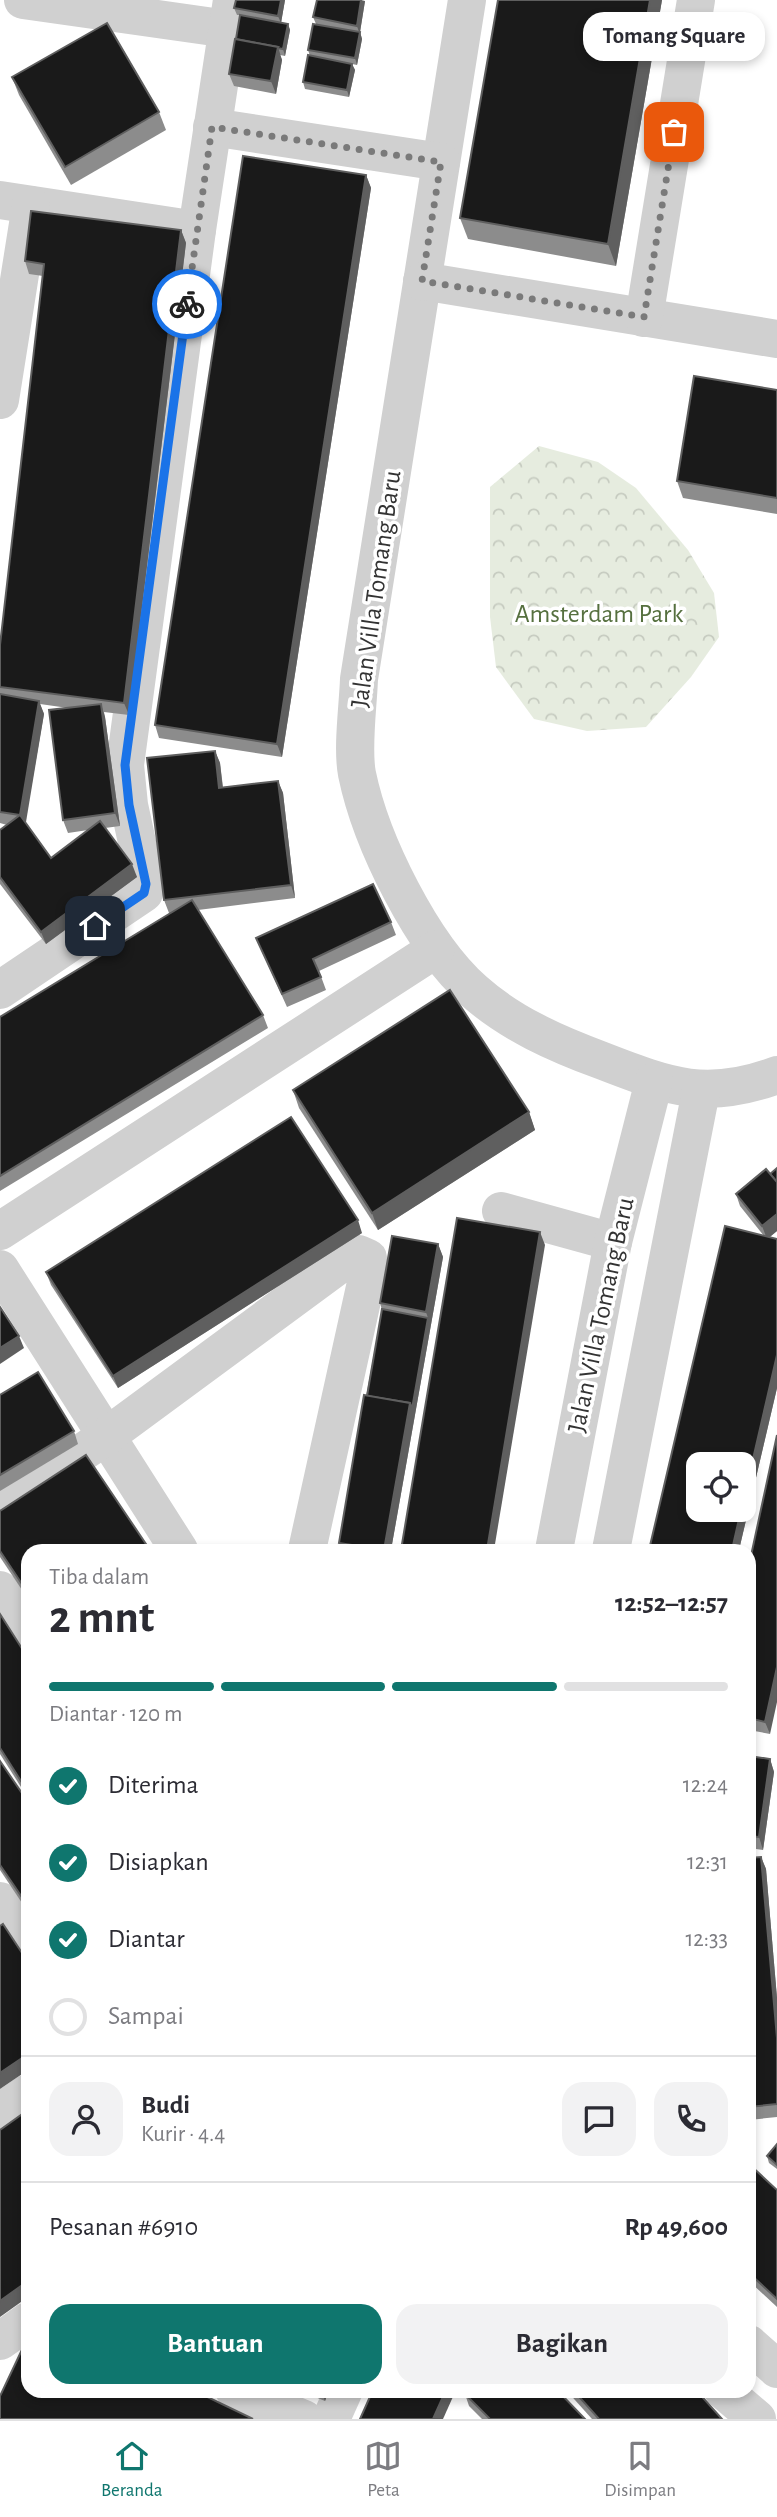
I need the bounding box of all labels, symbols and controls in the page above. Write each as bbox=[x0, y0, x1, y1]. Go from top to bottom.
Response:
callout: Tomang Square bbox=[583, 13, 765, 62]
text: Tomang Square bbox=[603, 25, 745, 48]
pin bbox=[644, 102, 704, 162]
icon: bag bbox=[655, 113, 693, 151]
courier bbox=[152, 269, 222, 339]
icon: bike bbox=[168, 285, 206, 323]
street label: Jalan Villa Tomang Baru bbox=[346, 469, 406, 709]
park label: Amsterdam Park bbox=[515, 601, 683, 627]
pin bbox=[65, 896, 125, 956]
icon: home bbox=[76, 907, 114, 945]
street label: Jalan Villa Tomang Baru bbox=[563, 1195, 639, 1435]
map controls bbox=[686, 1452, 756, 1522]
button: locate bbox=[686, 1452, 756, 1522]
text: Tiba dalam bbox=[49, 1566, 149, 1589]
text: 12:52–12:57 bbox=[615, 1590, 728, 1616]
text: 2 mnt bbox=[49, 1595, 154, 1641]
text: Diantar · 120 m bbox=[49, 1703, 182, 1726]
icon: check bbox=[49, 1767, 87, 1805]
text: Diterima bbox=[108, 1772, 199, 1798]
text: 12:24 bbox=[683, 1774, 728, 1797]
icon: check bbox=[49, 1844, 87, 1882]
text: Disiapkan bbox=[108, 1849, 209, 1875]
text: 12:31 bbox=[687, 1851, 728, 1874]
icon: check bbox=[49, 1921, 87, 1959]
text: Diantar bbox=[108, 1926, 185, 1952]
text: 12:33 bbox=[685, 1928, 728, 1951]
text: Sampai bbox=[108, 2003, 184, 2029]
button: person bbox=[49, 2082, 123, 2156]
button: chat bbox=[562, 2082, 636, 2156]
button: phone bbox=[654, 2082, 728, 2156]
text: Budi bbox=[141, 2092, 190, 2118]
text: Kurir · 4.4 bbox=[141, 2123, 225, 2146]
text: Pesanan #6910 bbox=[49, 2214, 198, 2240]
text: Rp 49,600 bbox=[625, 2214, 728, 2240]
button: Bantuan bbox=[49, 2304, 382, 2384]
button: Bagikan bbox=[396, 2304, 728, 2384]
tab: Beranda bbox=[101, 2437, 163, 2502]
tab: Peta bbox=[364, 2437, 402, 2502]
tab: Disimpan bbox=[604, 2437, 676, 2502]

